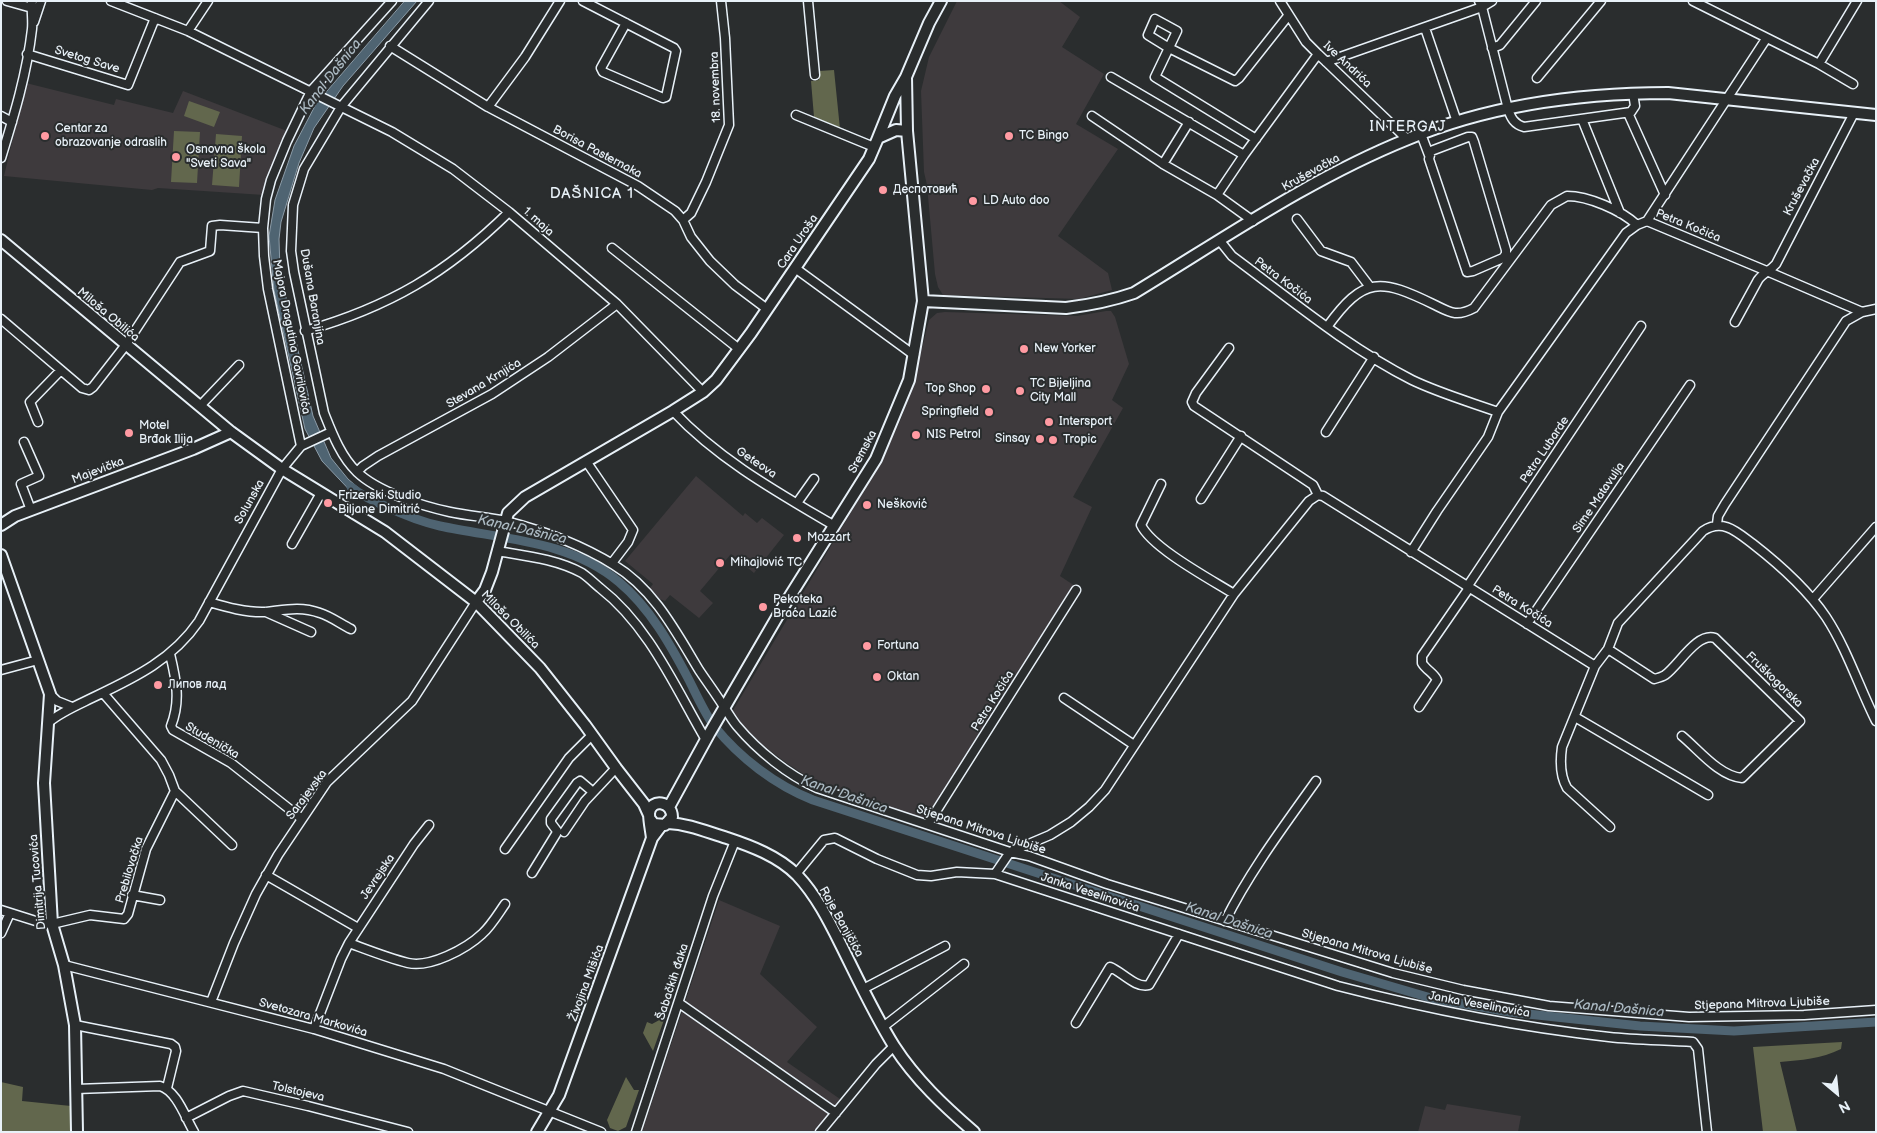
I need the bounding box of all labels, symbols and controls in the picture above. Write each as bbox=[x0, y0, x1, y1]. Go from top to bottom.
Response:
water label: Kanal Dašnica bbox=[296, 36, 366, 118]
street label: Ive Andrića bbox=[1320, 39, 1374, 91]
street label: Svetog Save bbox=[53, 43, 121, 77]
street label: 18. novembra bbox=[708, 51, 724, 123]
district label: INTERGAJ bbox=[1369, 119, 1447, 135]
place label: Centar za obrazovanje odraslih bbox=[55, 122, 167, 150]
street label: Borisa Pasternaka bbox=[550, 122, 644, 182]
place label: TC Bingo bbox=[1019, 129, 1069, 143]
marker: Centar za obrazovanje odraslih bbox=[39, 130, 51, 142]
marker: TC Bingo bbox=[1003, 130, 1015, 142]
place label: Osnovna škola "Sveti Sava" bbox=[186, 143, 266, 171]
marker: Osnovna škola "Sveti Sava" bbox=[170, 151, 182, 163]
street label: Kruševačka bbox=[1280, 151, 1342, 195]
street label: Kruševačka bbox=[1781, 155, 1823, 219]
place label: Деспотовић bbox=[893, 183, 958, 197]
marker: Деспотовић bbox=[877, 184, 889, 196]
district label: DAŠNICA 1 bbox=[549, 185, 635, 203]
place label: LD Auto doo bbox=[983, 194, 1050, 208]
marker: LD Auto doo bbox=[967, 195, 979, 207]
street label: 1. maja bbox=[520, 204, 556, 240]
street label: Petra Kočića bbox=[1653, 206, 1723, 246]
street label: Cara Uroša bbox=[775, 212, 821, 272]
street label: Dušana Baranjina bbox=[296, 248, 328, 346]
street label: Petra Kočića bbox=[1251, 255, 1315, 307]
street label: Majora Dragutina Gavrilovića bbox=[269, 258, 313, 416]
street label: Miloša Obilića bbox=[74, 285, 142, 345]
place label: New Yorker bbox=[1034, 342, 1096, 356]
marker: New Yorker bbox=[1018, 343, 1030, 355]
street label: Stevana Krnjića bbox=[444, 356, 524, 412]
place label: TC Bijeljina City Mall bbox=[1030, 377, 1091, 405]
place label: Top Shop bbox=[925, 382, 976, 396]
marker: Top Shop bbox=[980, 383, 992, 395]
marker: TC Bijeljina City Mall bbox=[1014, 385, 1026, 397]
place label: Springfield bbox=[922, 405, 979, 419]
marker: Springfield bbox=[983, 406, 995, 418]
street label: Petra Lubarde bbox=[1517, 414, 1573, 486]
place label: Intersport bbox=[1059, 415, 1112, 429]
marker: Intersport bbox=[1043, 416, 1055, 428]
place label: Motel Brđak Ilija bbox=[139, 419, 193, 447]
marker: Motel Brđak Ilija bbox=[123, 427, 135, 439]
street label: Sremska bbox=[846, 428, 880, 476]
place label: NIS Petrol bbox=[926, 428, 981, 442]
marker: NIS Petrol bbox=[910, 429, 922, 441]
place label: Sinsay bbox=[995, 432, 1030, 446]
marker: Sinsay bbox=[1034, 433, 1046, 445]
place label: Tropic bbox=[1063, 433, 1097, 447]
marker: Tropic bbox=[1047, 434, 1059, 446]
street label: Geteova bbox=[733, 444, 779, 482]
street label: Majevička bbox=[70, 455, 126, 487]
street label: Sime Matavulja bbox=[1570, 460, 1628, 536]
street label: Solunska bbox=[232, 477, 268, 527]
place label: Frizerski Studio Biljane Dimitrić bbox=[338, 489, 421, 517]
marker: Frizerski Studio Biljane Dimitrić bbox=[322, 497, 334, 509]
place label: Nešković bbox=[877, 498, 927, 512]
marker: Nešković bbox=[861, 499, 873, 511]
water label: Kanal Dašnica bbox=[476, 512, 568, 548]
place label: Mozzart bbox=[807, 531, 850, 545]
marker: Mozzart bbox=[791, 532, 803, 544]
place label: Mihajlović TC bbox=[730, 556, 802, 570]
marker: Mihajlović TC bbox=[714, 557, 726, 569]
street label: Petra Kočića bbox=[1489, 583, 1555, 631]
street label: Miloša Obilića bbox=[478, 588, 542, 652]
place label: Pekoteka Braća Lazić bbox=[773, 593, 837, 621]
marker: Pekoteka Braća Lazić bbox=[757, 601, 769, 613]
place label: Fortuna bbox=[877, 639, 919, 653]
marker: Fortuna bbox=[861, 640, 873, 652]
street label: Fruškogorska bbox=[1742, 649, 1806, 711]
street label: Petra Kočića bbox=[969, 668, 1017, 734]
place label: Oktan bbox=[887, 670, 919, 684]
marker: Oktan bbox=[871, 671, 883, 683]
place label: Липов лад bbox=[168, 678, 226, 692]
marker: Липов лад bbox=[152, 679, 164, 691]
street label: Studenička bbox=[182, 720, 242, 762]
street label: Sarajevska bbox=[283, 767, 331, 823]
water label: Kanal Dašnica bbox=[798, 772, 890, 818]
street label: Stjepana Mitrova Ljubiše bbox=[914, 802, 1048, 858]
street label: Dimitrija Tucovića bbox=[27, 834, 49, 930]
street label: Prebilovačka bbox=[113, 835, 147, 905]
street label: Jevrejska bbox=[358, 852, 398, 902]
street label: Janka Veselinovića bbox=[1039, 870, 1141, 916]
street label: Raje Banjičića bbox=[816, 884, 866, 960]
water label: Kanal Dašnica bbox=[1183, 899, 1275, 943]
street label: Stjepana Mitrova Ljubiše bbox=[1300, 926, 1434, 978]
street label: Šabačkih đaka bbox=[654, 942, 692, 1022]
street label: Živojina Mišića bbox=[567, 943, 607, 1023]
street label: Janka Veselinovića bbox=[1427, 989, 1531, 1021]
street label: Stjepana Mitrova Ljubiše bbox=[1694, 994, 1830, 1014]
street label: Svetozara Markovića bbox=[257, 996, 369, 1040]
water label: Kanal Dašnica bbox=[1573, 997, 1665, 1021]
north arrow bbox=[1812, 1068, 1862, 1118]
street label: Tolstojeva bbox=[270, 1079, 326, 1105]
text: N bbox=[1836, 1097, 1853, 1117]

